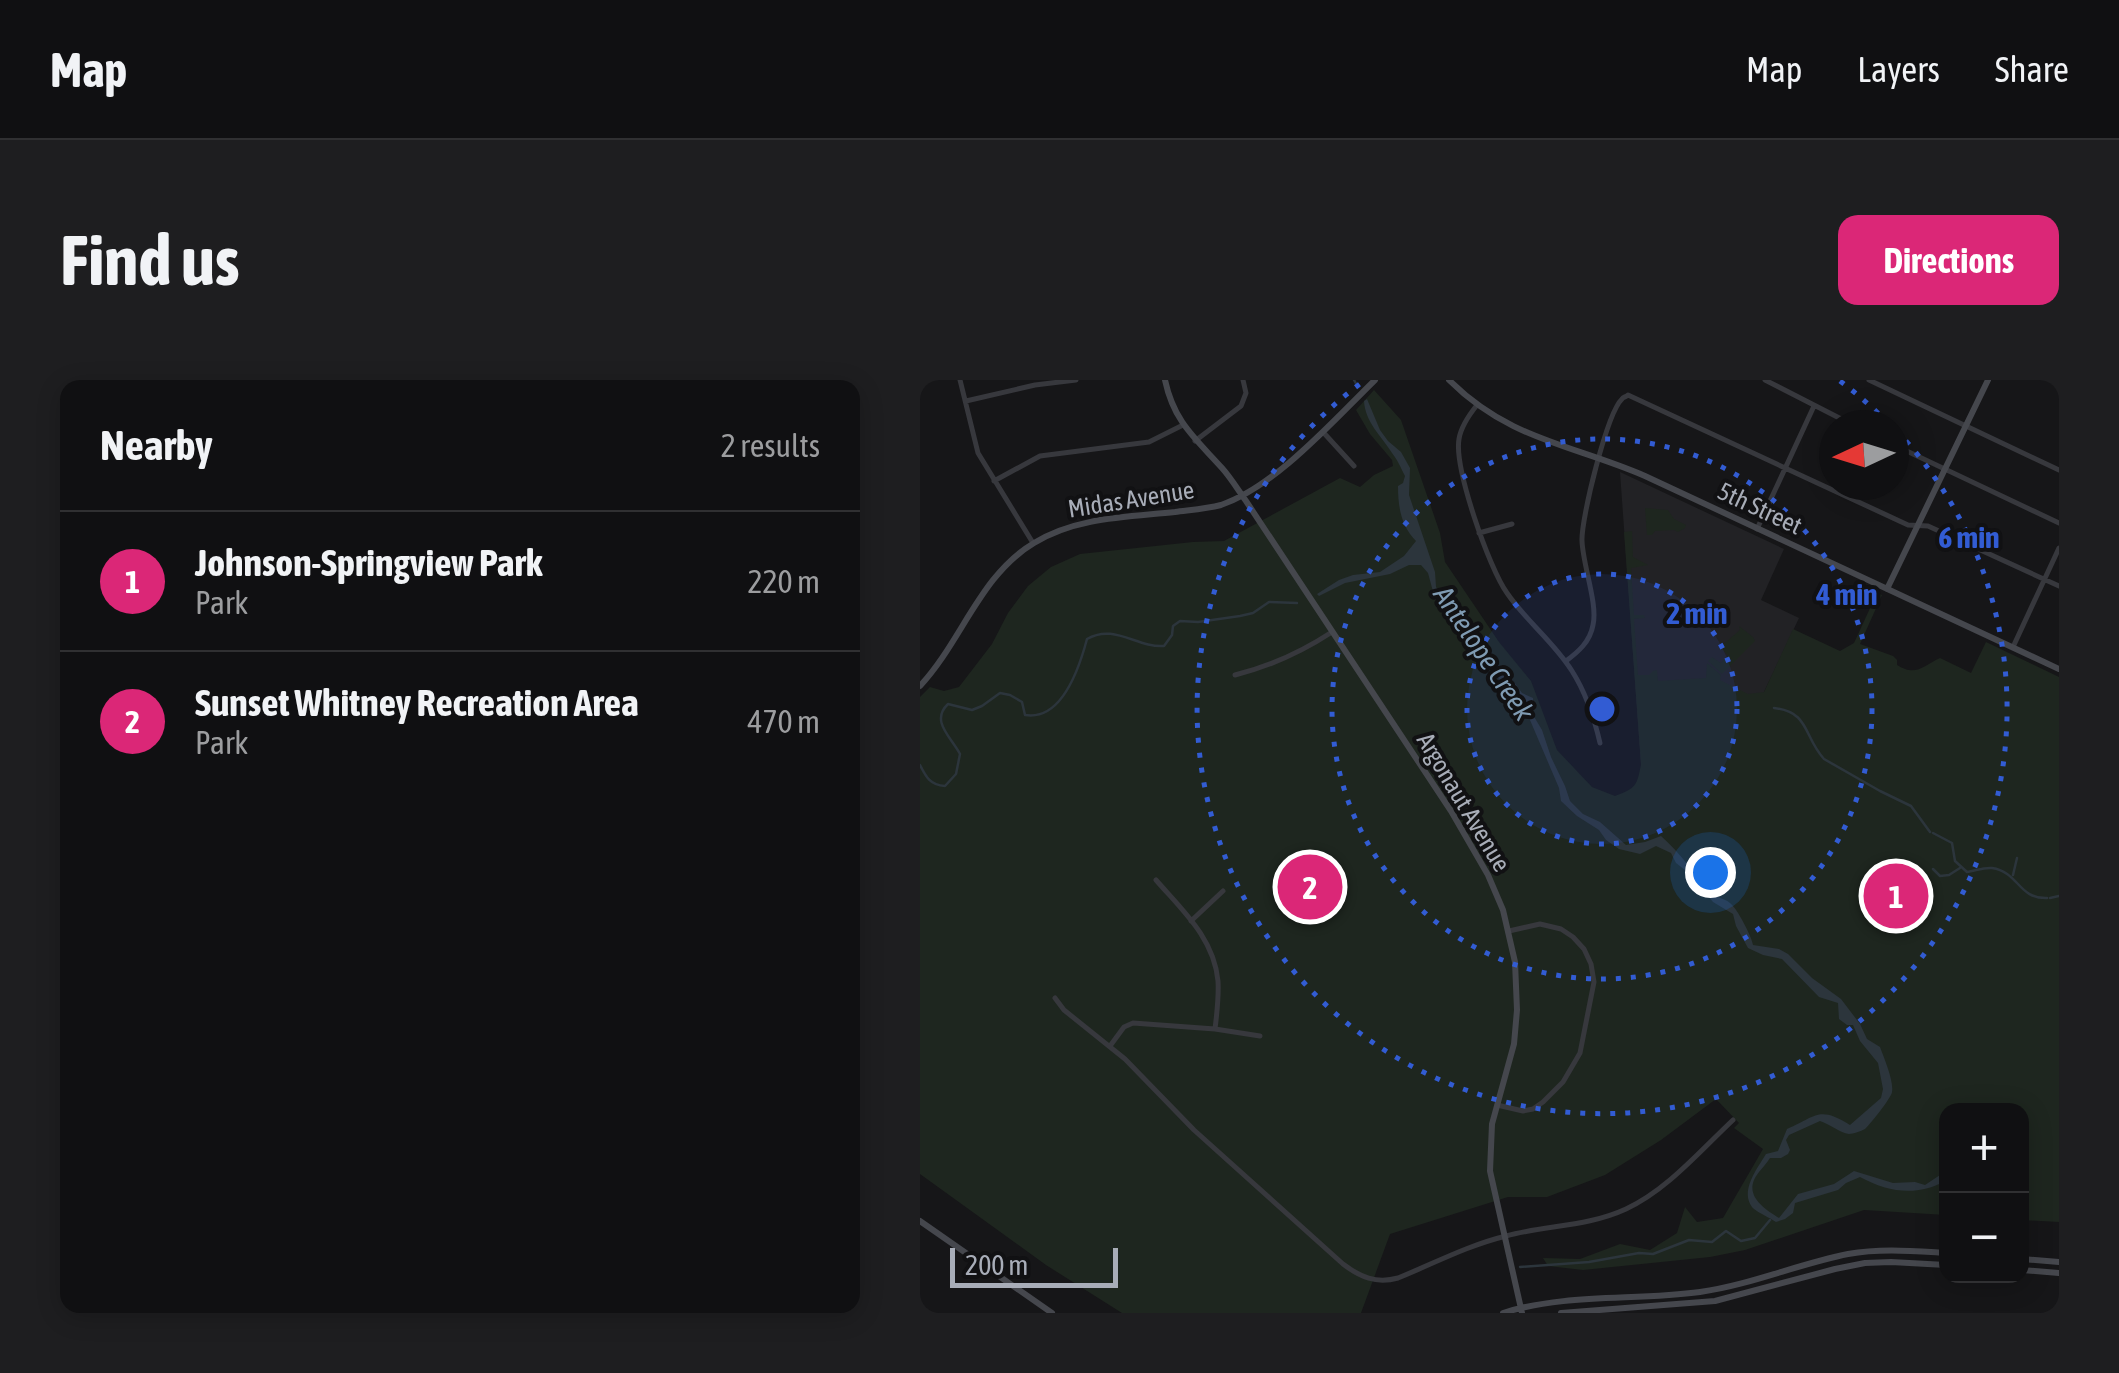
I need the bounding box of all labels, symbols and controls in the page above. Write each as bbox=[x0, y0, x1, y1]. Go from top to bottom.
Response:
text: Map bbox=[50, 42, 127, 97]
text: Map bbox=[1746, 49, 1802, 89]
text: Layers bbox=[1857, 49, 1940, 89]
text: Share bbox=[1995, 49, 2069, 89]
button: Directions bbox=[1838, 215, 2059, 305]
text: Find us bbox=[60, 220, 240, 300]
north arrow bbox=[1819, 410, 1909, 500]
text: Nearby bbox=[100, 421, 213, 469]
text: 2 results bbox=[721, 427, 820, 464]
street label: Midas Avenue bbox=[1066, 475, 1196, 523]
street label: 5th Street bbox=[1714, 476, 1806, 540]
text: 6 min bbox=[1938, 520, 2000, 554]
text: Johnson-Springview Park bbox=[195, 541, 542, 584]
text: 1 bbox=[125, 563, 140, 600]
text: 220 m bbox=[747, 563, 820, 600]
text: 4 min bbox=[1815, 577, 1878, 611]
water label: Antelope Creek bbox=[1427, 579, 1541, 727]
text: Park bbox=[195, 584, 248, 621]
text: 2 min bbox=[1666, 596, 1728, 630]
text: Sunset Whitney Recreation Area bbox=[195, 681, 639, 724]
centre of rings bbox=[1584, 691, 1620, 727]
text: 2 bbox=[125, 703, 140, 740]
text: 470 m bbox=[747, 703, 820, 740]
text: Park bbox=[195, 724, 248, 761]
street label: Argonaut Avenue bbox=[1412, 728, 1516, 876]
your location bbox=[1685, 847, 1736, 898]
pin: 2 bbox=[1278, 850, 1342, 924]
pin: 1 bbox=[1864, 858, 1928, 934]
map controls bbox=[1939, 1103, 2029, 1283]
button: + bbox=[1939, 1103, 2029, 1193]
button: − bbox=[1939, 1193, 2029, 1283]
scale bar bbox=[950, 1243, 1118, 1288]
text: 200 m bbox=[965, 1249, 1028, 1281]

